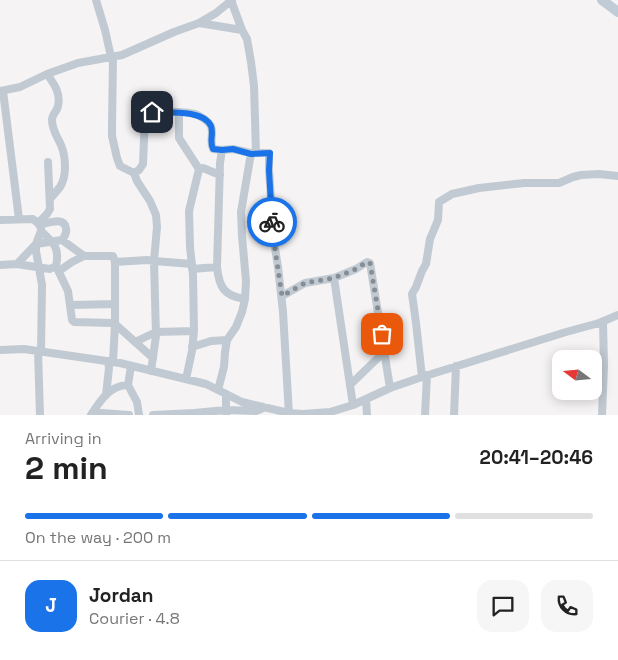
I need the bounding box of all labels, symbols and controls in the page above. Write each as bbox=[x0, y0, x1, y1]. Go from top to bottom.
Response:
pin bbox=[131, 91, 173, 133]
icon: home bbox=[138, 98, 166, 126]
courier bbox=[247, 197, 297, 247]
icon: bike bbox=[258, 208, 286, 236]
pin bbox=[361, 313, 403, 355]
icon: bag bbox=[368, 320, 396, 348]
north arrow bbox=[552, 350, 602, 400]
map controls bbox=[552, 350, 602, 400]
text: Arriving in bbox=[25, 428, 102, 449]
text: 20:41–20:46 bbox=[480, 445, 593, 470]
text: 2 min bbox=[25, 448, 108, 488]
text: On the way · 200 m bbox=[25, 527, 171, 548]
button: chat bbox=[477, 580, 529, 632]
button: phone bbox=[541, 580, 593, 632]
text: Jordan bbox=[89, 583, 154, 608]
text: J bbox=[45, 593, 57, 618]
text: Courier · 4.8 bbox=[89, 608, 180, 629]

